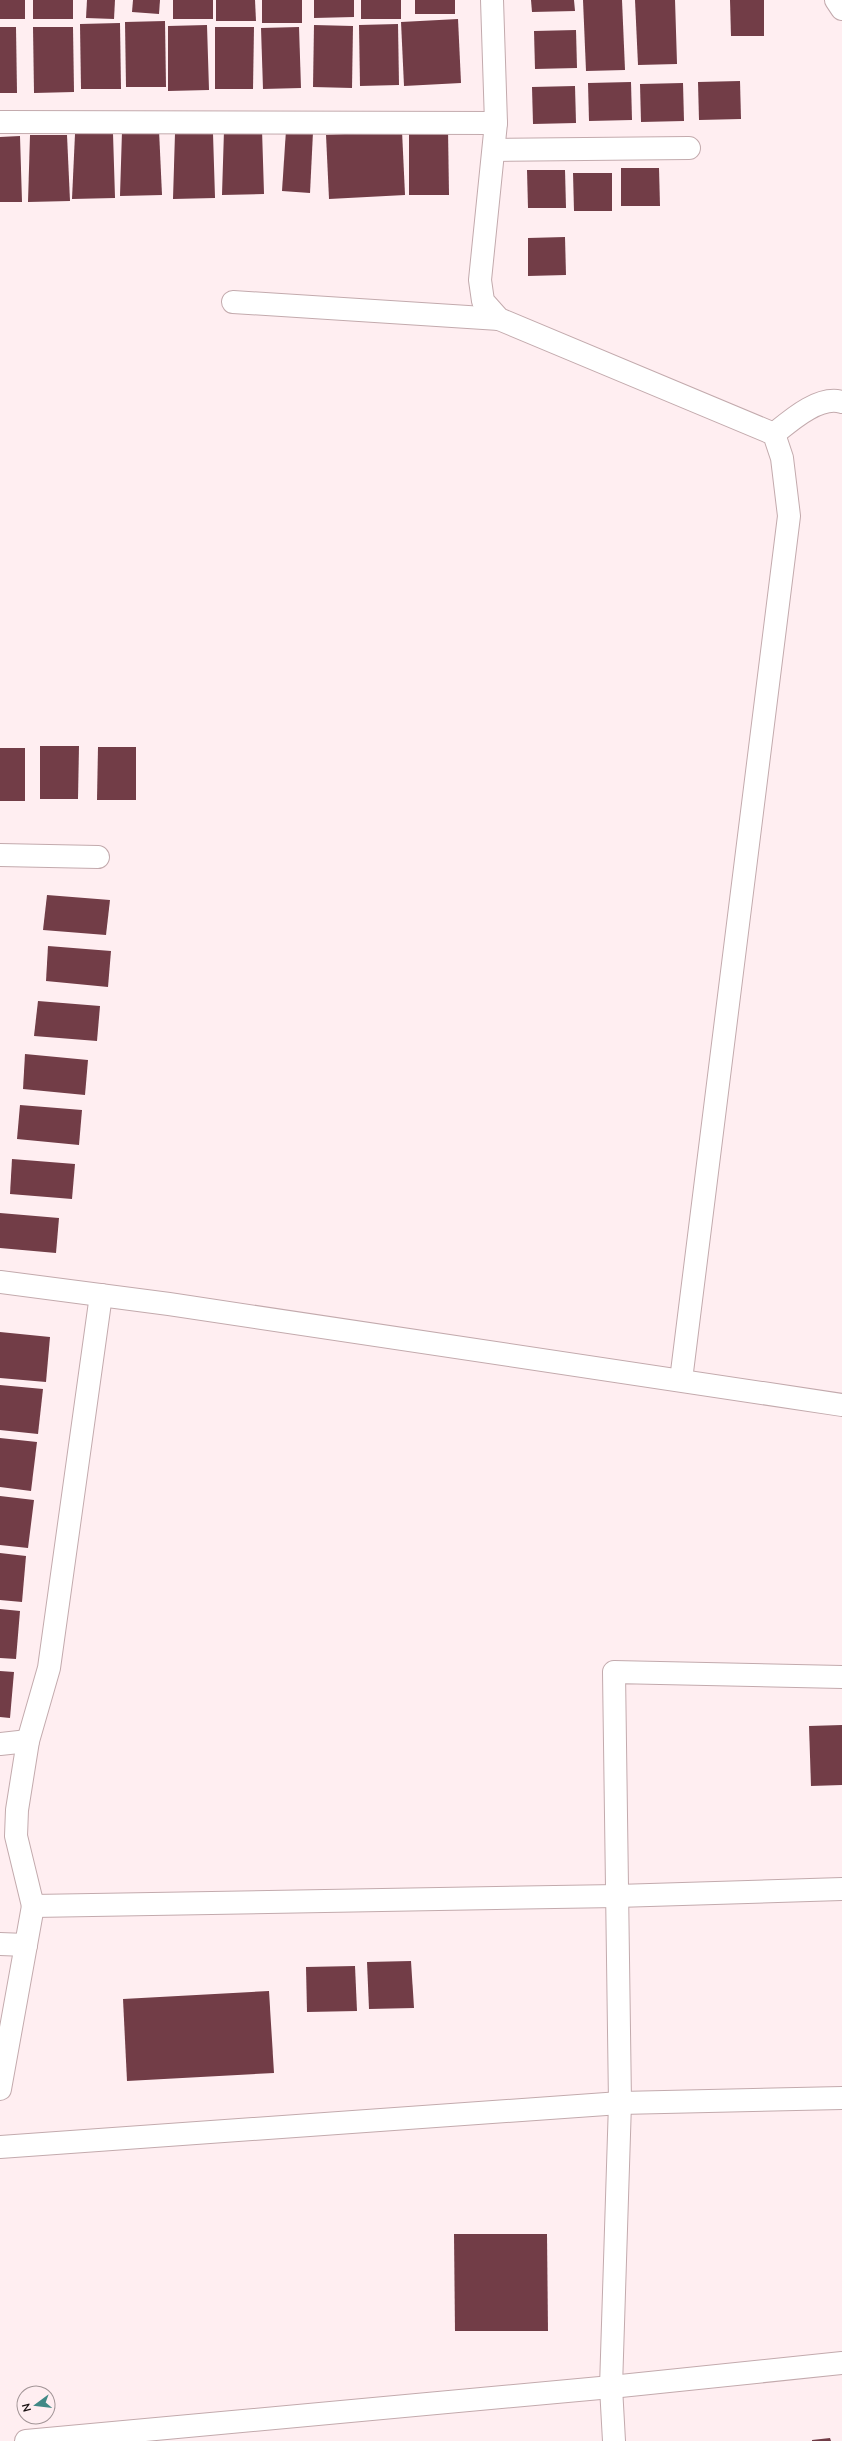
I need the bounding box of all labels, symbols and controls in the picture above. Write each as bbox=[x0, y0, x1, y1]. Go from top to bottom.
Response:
north arrow bbox=[16, 2385, 56, 2425]
text: N bbox=[19, 2402, 35, 2413]

